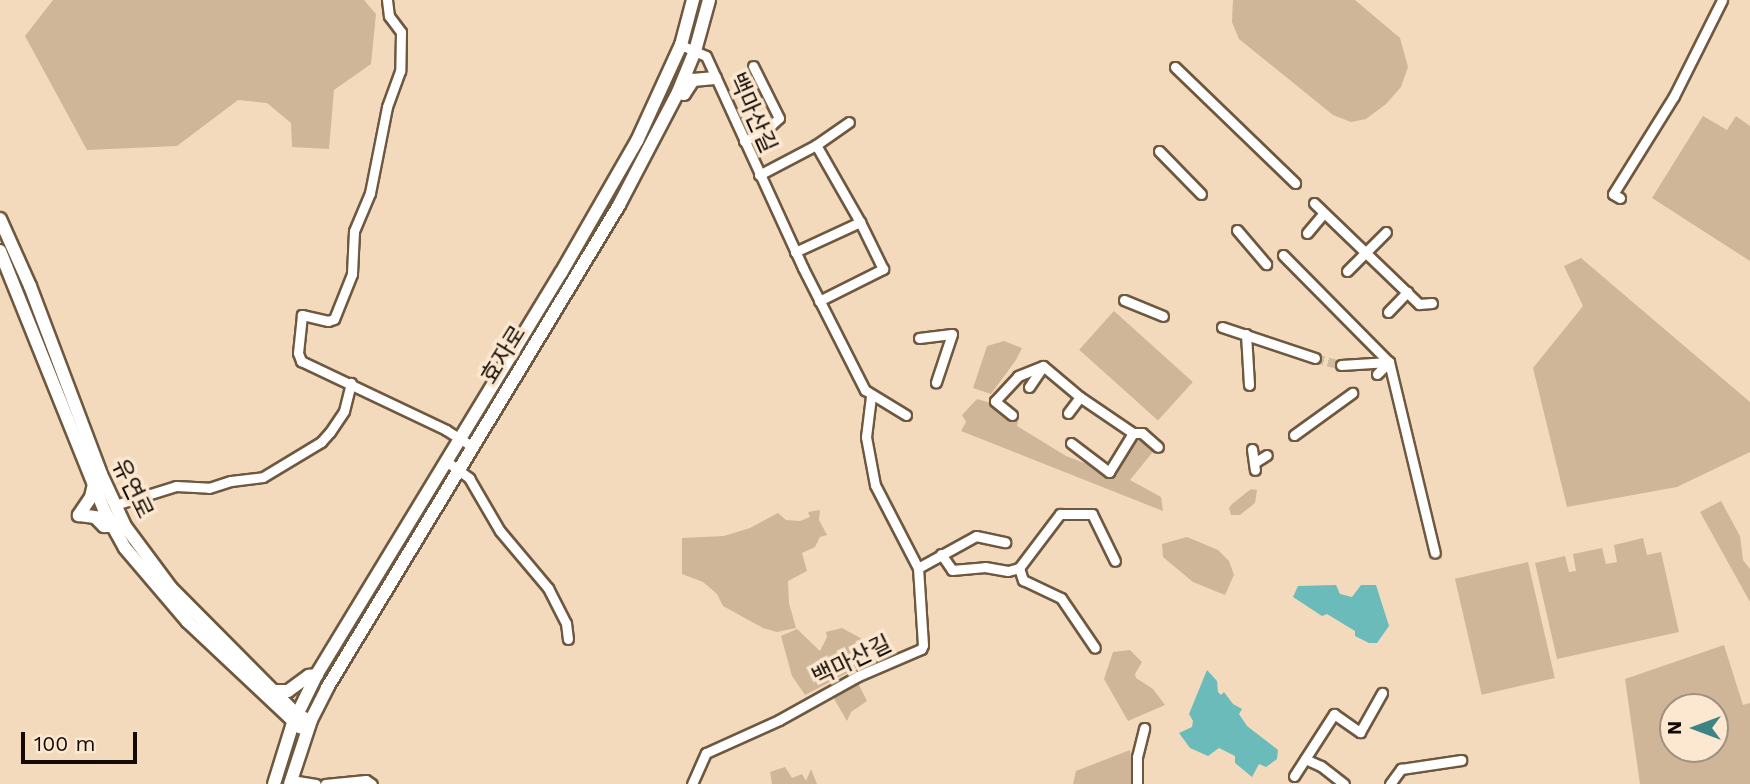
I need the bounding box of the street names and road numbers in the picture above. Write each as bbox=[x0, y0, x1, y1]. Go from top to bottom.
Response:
street label: 백마산길 bbox=[722, 69, 782, 157]
street label: 효자로 bbox=[475, 321, 533, 389]
street label: 유연로 bbox=[106, 454, 158, 524]
street label: 백마산길 bbox=[808, 630, 896, 692]

